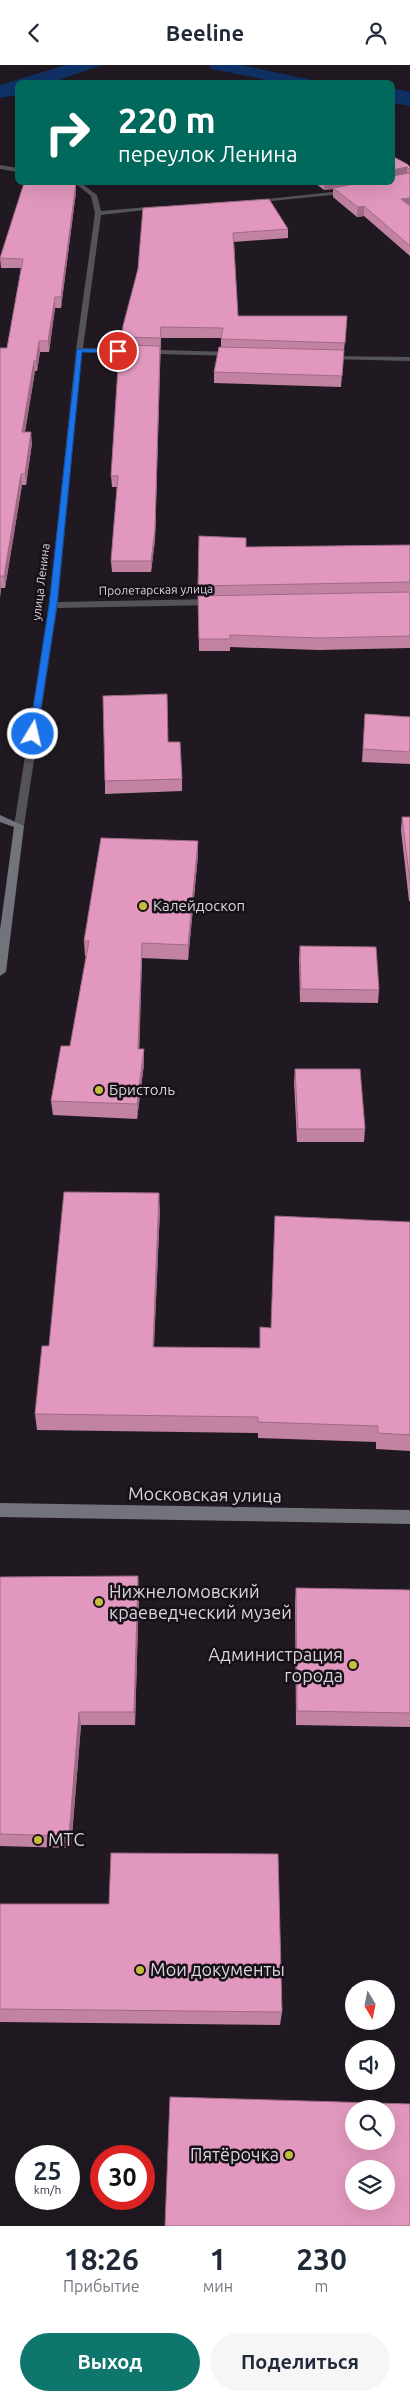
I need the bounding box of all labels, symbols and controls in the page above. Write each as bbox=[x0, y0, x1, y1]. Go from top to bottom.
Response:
icon: back bbox=[20, 19, 48, 47]
icon: person bbox=[362, 19, 390, 47]
text: Beeline bbox=[166, 20, 244, 45]
icon: right bbox=[35, 100, 100, 165]
text: 220 m bbox=[118, 100, 216, 140]
text: переулок Ленина bbox=[118, 141, 298, 166]
pin bbox=[97, 330, 139, 372]
icon: arrive bbox=[104, 337, 132, 365]
street label: улица Ленина bbox=[29, 543, 52, 621]
street label: Пролетарская улица bbox=[99, 582, 213, 597]
position arrow bbox=[6, 707, 58, 759]
place label: Калейдоскоп bbox=[153, 897, 245, 914]
marker: Калейдоскоп bbox=[137, 900, 149, 912]
place label: Бристоль bbox=[109, 1081, 175, 1098]
marker: Бристоль bbox=[93, 1084, 105, 1096]
street label: Московская улица bbox=[128, 1483, 282, 1505]
place label: Нижнеломовский краеведческий музей bbox=[109, 1581, 292, 1622]
marker: Нижнеломовский краеведческий музей bbox=[93, 1596, 105, 1608]
place label: Администрация города bbox=[208, 1644, 343, 1685]
marker: Администрация города bbox=[347, 1659, 359, 1671]
place label: МТС bbox=[48, 1829, 84, 1849]
marker: МТС bbox=[32, 1834, 44, 1846]
place label: Мои документы bbox=[150, 1959, 285, 1979]
marker: Мои документы bbox=[134, 1964, 146, 1976]
north arrow bbox=[345, 1980, 395, 2030]
map controls bbox=[345, 1980, 395, 2210]
button: sound bbox=[345, 2040, 395, 2090]
button: search bbox=[345, 2100, 395, 2150]
place label: Пятёрочка bbox=[190, 2144, 279, 2164]
speed limit sign: 30 bbox=[90, 2145, 155, 2210]
marker: Пятёрочка bbox=[283, 2149, 295, 2161]
text: 25 bbox=[33, 2157, 62, 2185]
button: layers bbox=[345, 2160, 395, 2210]
text: km/h bbox=[34, 2183, 61, 2196]
text: 18:26 bbox=[64, 2242, 139, 2276]
text: 1 bbox=[209, 2242, 226, 2276]
text: 230 bbox=[296, 2242, 347, 2276]
text: Прибытие bbox=[63, 2277, 140, 2295]
text: мин bbox=[203, 2277, 233, 2295]
text: m bbox=[315, 2277, 328, 2295]
button: Выход bbox=[20, 2333, 200, 2391]
button: Поделиться bbox=[210, 2333, 390, 2391]

